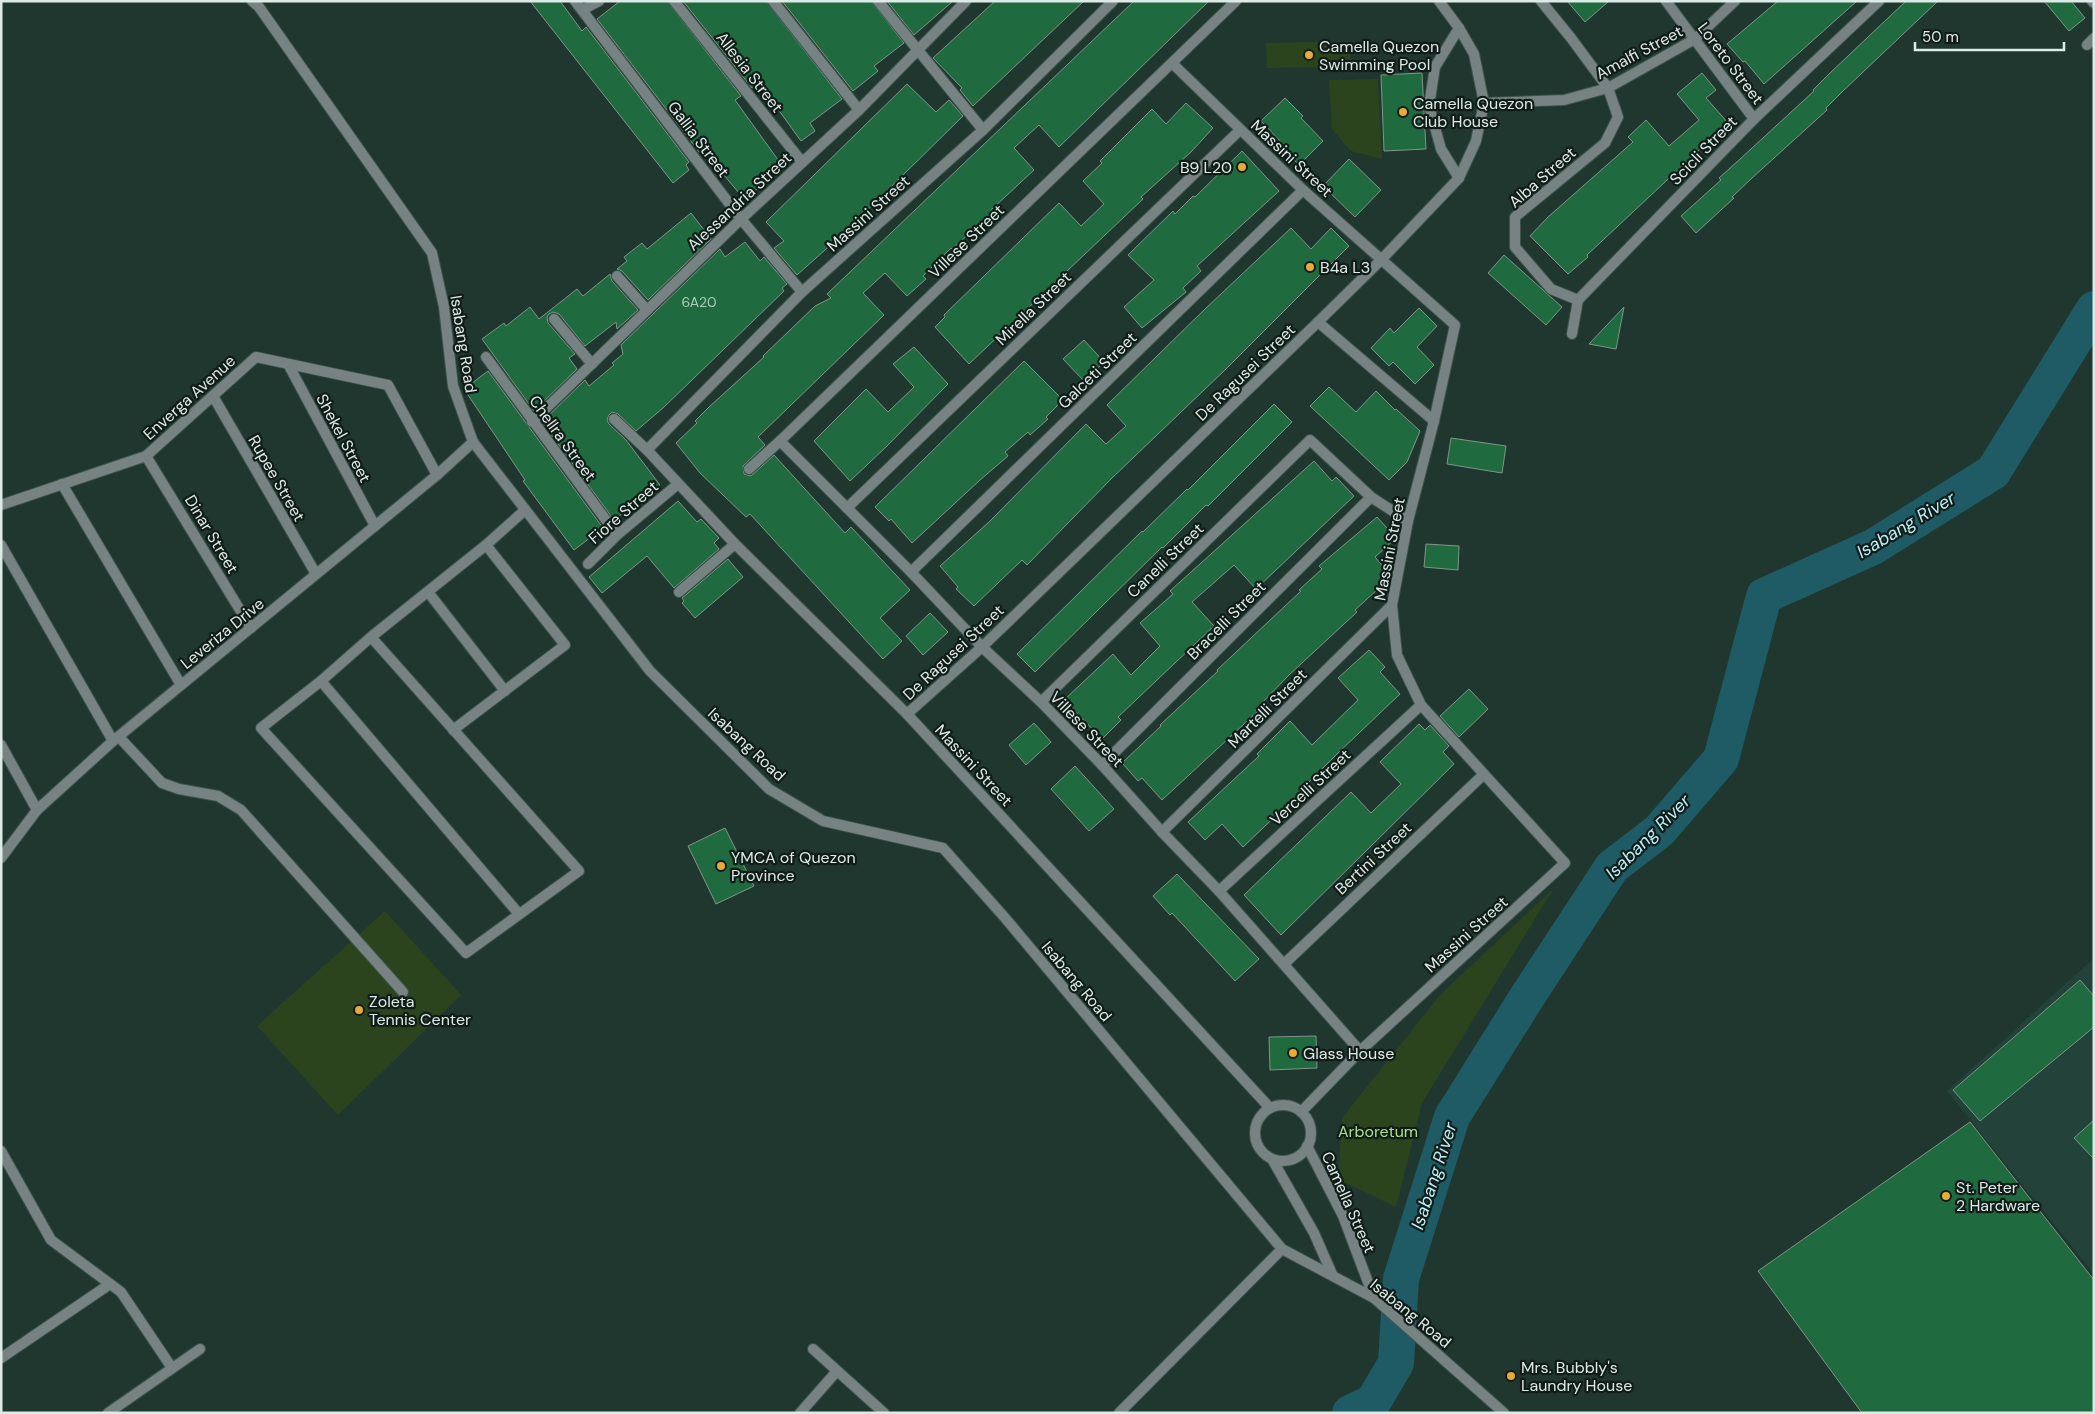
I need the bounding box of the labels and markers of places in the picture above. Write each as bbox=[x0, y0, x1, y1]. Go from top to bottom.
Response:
place label: Camella Quezon Swimming Pool bbox=[1319, 36, 1439, 75]
marker: Camella Quezon Swimming Pool bbox=[1303, 49, 1315, 61]
place label: Camella Quezon Club House bbox=[1413, 93, 1533, 132]
marker: Camella Quezon Club House bbox=[1397, 106, 1409, 118]
place label: B9 L20 bbox=[1180, 157, 1232, 178]
marker: B9 L20 bbox=[1236, 161, 1248, 173]
place label: B4a L3 bbox=[1320, 257, 1370, 278]
marker: B4a L3 bbox=[1304, 261, 1316, 273]
place label: YMCA of Quezon Province bbox=[731, 847, 856, 886]
marker: YMCA of Quezon Province bbox=[715, 860, 727, 872]
place label: Zoleta Tennis Center bbox=[369, 991, 471, 1030]
marker: Zoleta Tennis Center bbox=[353, 1004, 365, 1016]
place label: Glass House bbox=[1303, 1043, 1394, 1064]
marker: Glass House bbox=[1287, 1047, 1299, 1059]
place label: St. Peter 2 Hardware bbox=[1956, 1177, 2040, 1216]
marker: St. Peter 2 Hardware bbox=[1940, 1190, 1952, 1202]
place label: Mrs. Bubbly's Laundry House bbox=[1521, 1357, 1632, 1396]
marker: Mrs. Bubbly's Laundry House bbox=[1505, 1370, 1517, 1382]

